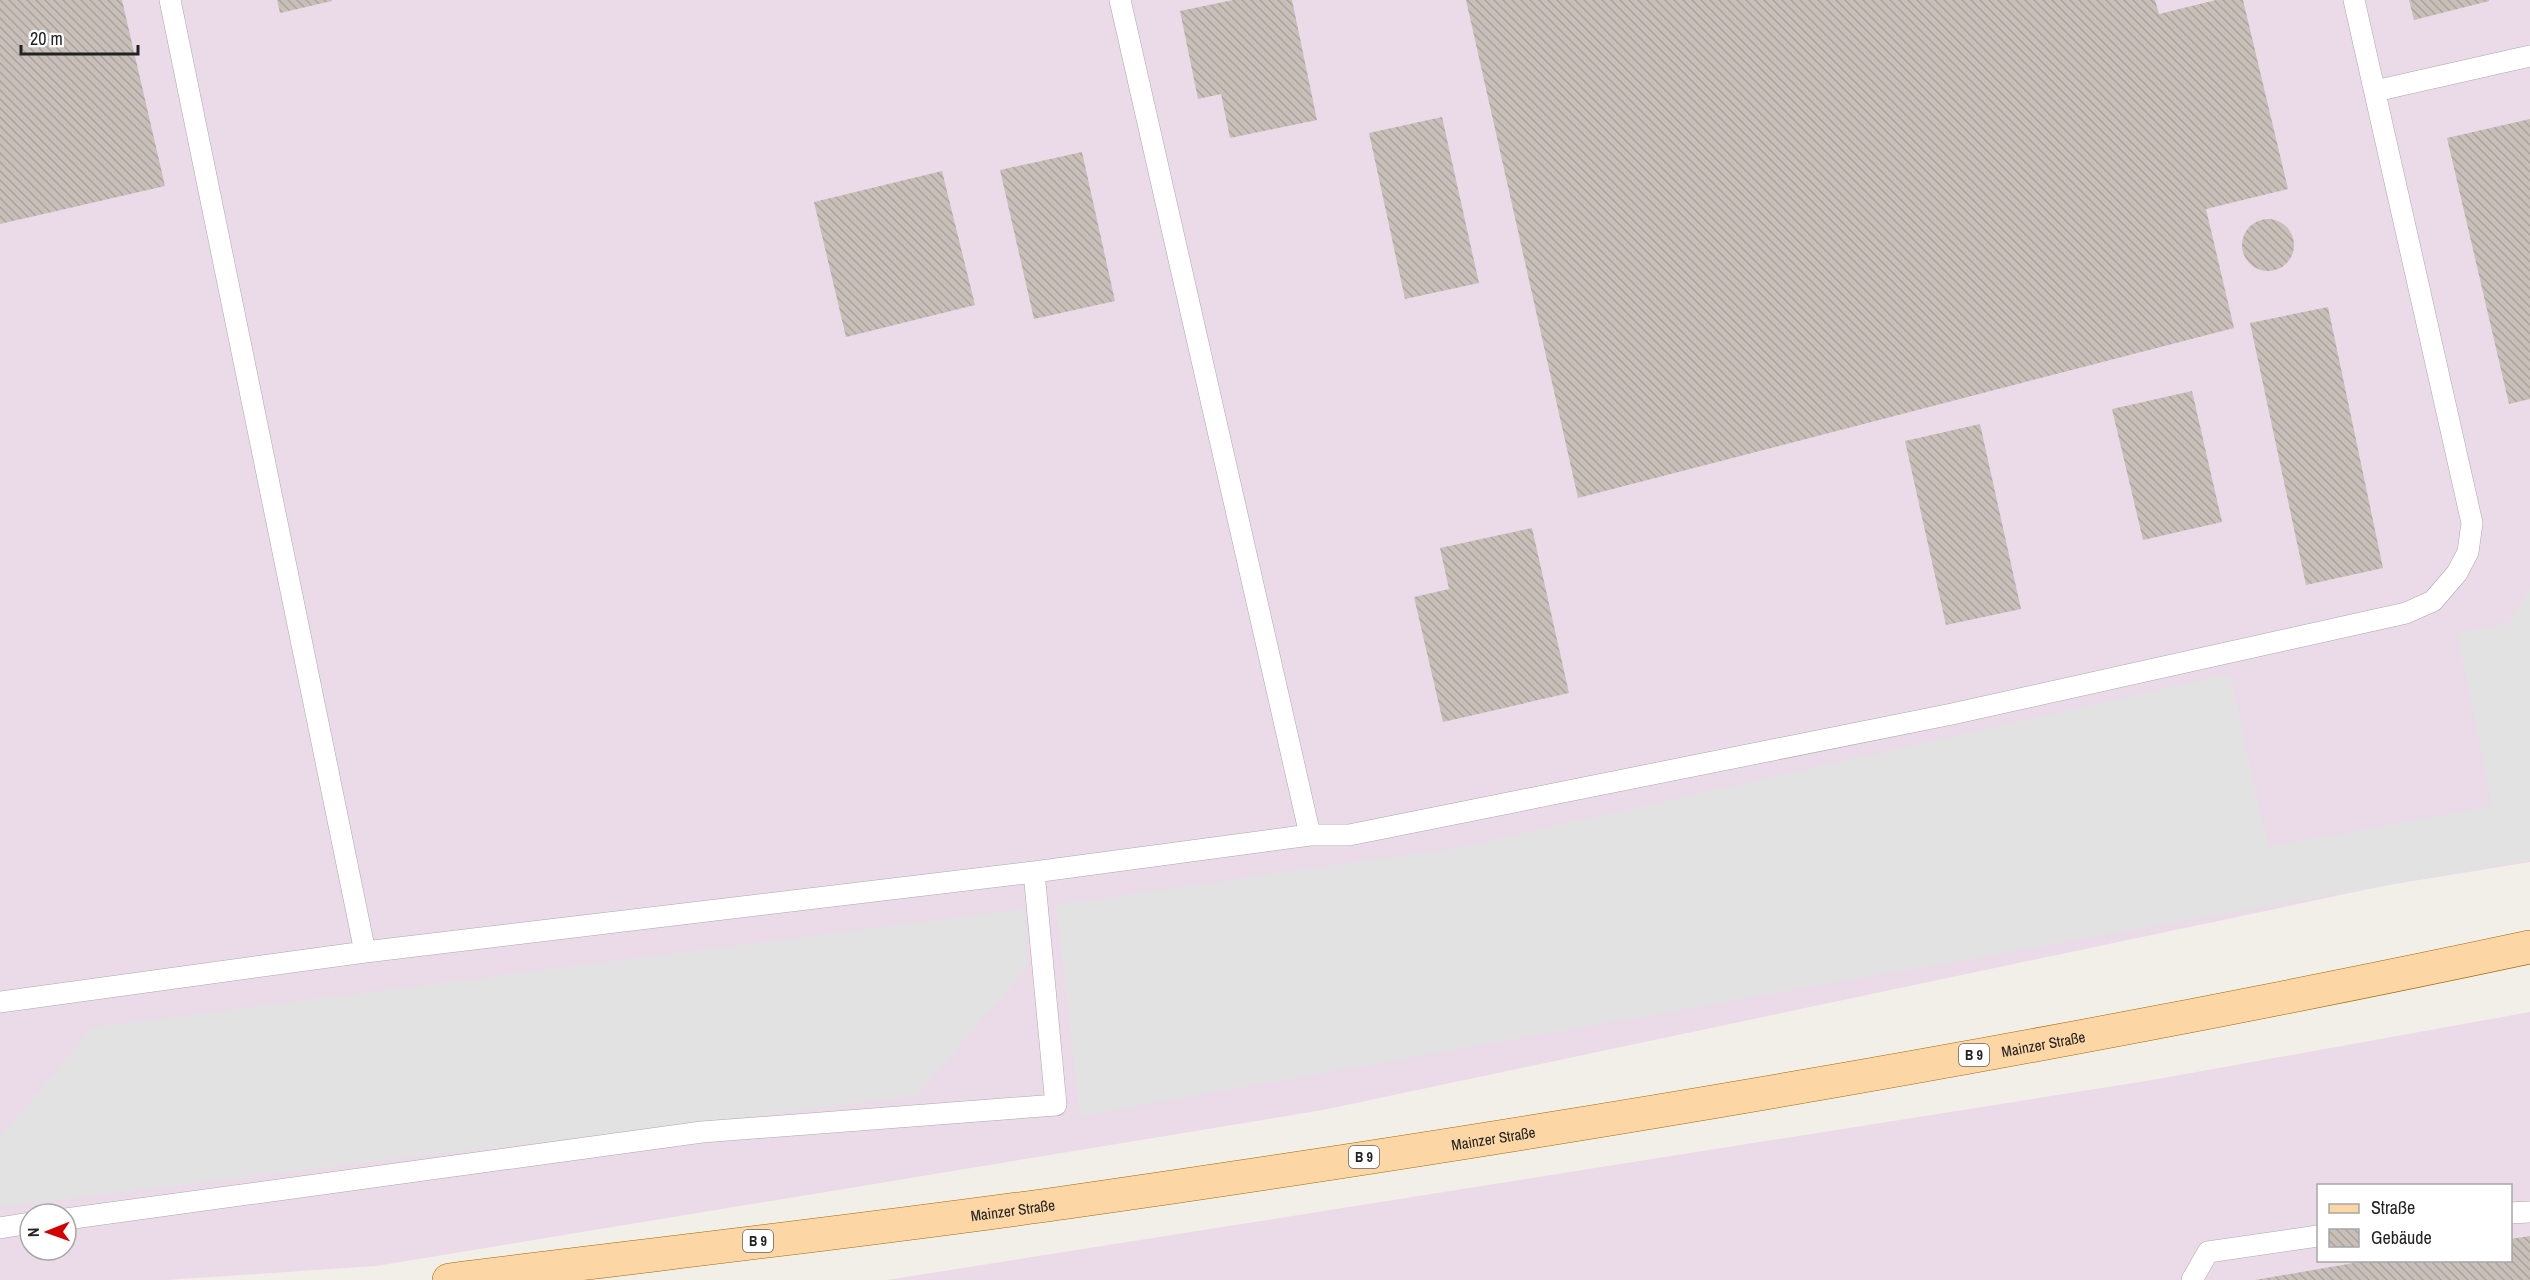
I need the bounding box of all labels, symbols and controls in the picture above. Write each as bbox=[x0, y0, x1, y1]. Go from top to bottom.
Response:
scale bar bbox=[21, 18, 138, 56]
text: 20 m bbox=[30, 26, 63, 51]
street label: Mainzer Straße bbox=[2000, 1026, 2087, 1062]
road number: B 9 bbox=[1959, 1044, 1989, 1066]
street label: Mainzer Straße bbox=[1450, 1121, 1537, 1155]
road number: B 9 bbox=[1349, 1146, 1379, 1168]
legend bbox=[2317, 1184, 2512, 1262]
street label: Mainzer Straße bbox=[969, 1194, 1056, 1226]
text: Straße bbox=[2371, 1195, 2415, 1220]
north arrow bbox=[18, 1202, 78, 1262]
text: Gebäude bbox=[2371, 1225, 2432, 1250]
text: N bbox=[22, 1227, 44, 1237]
road number: B 9 bbox=[743, 1230, 773, 1252]

